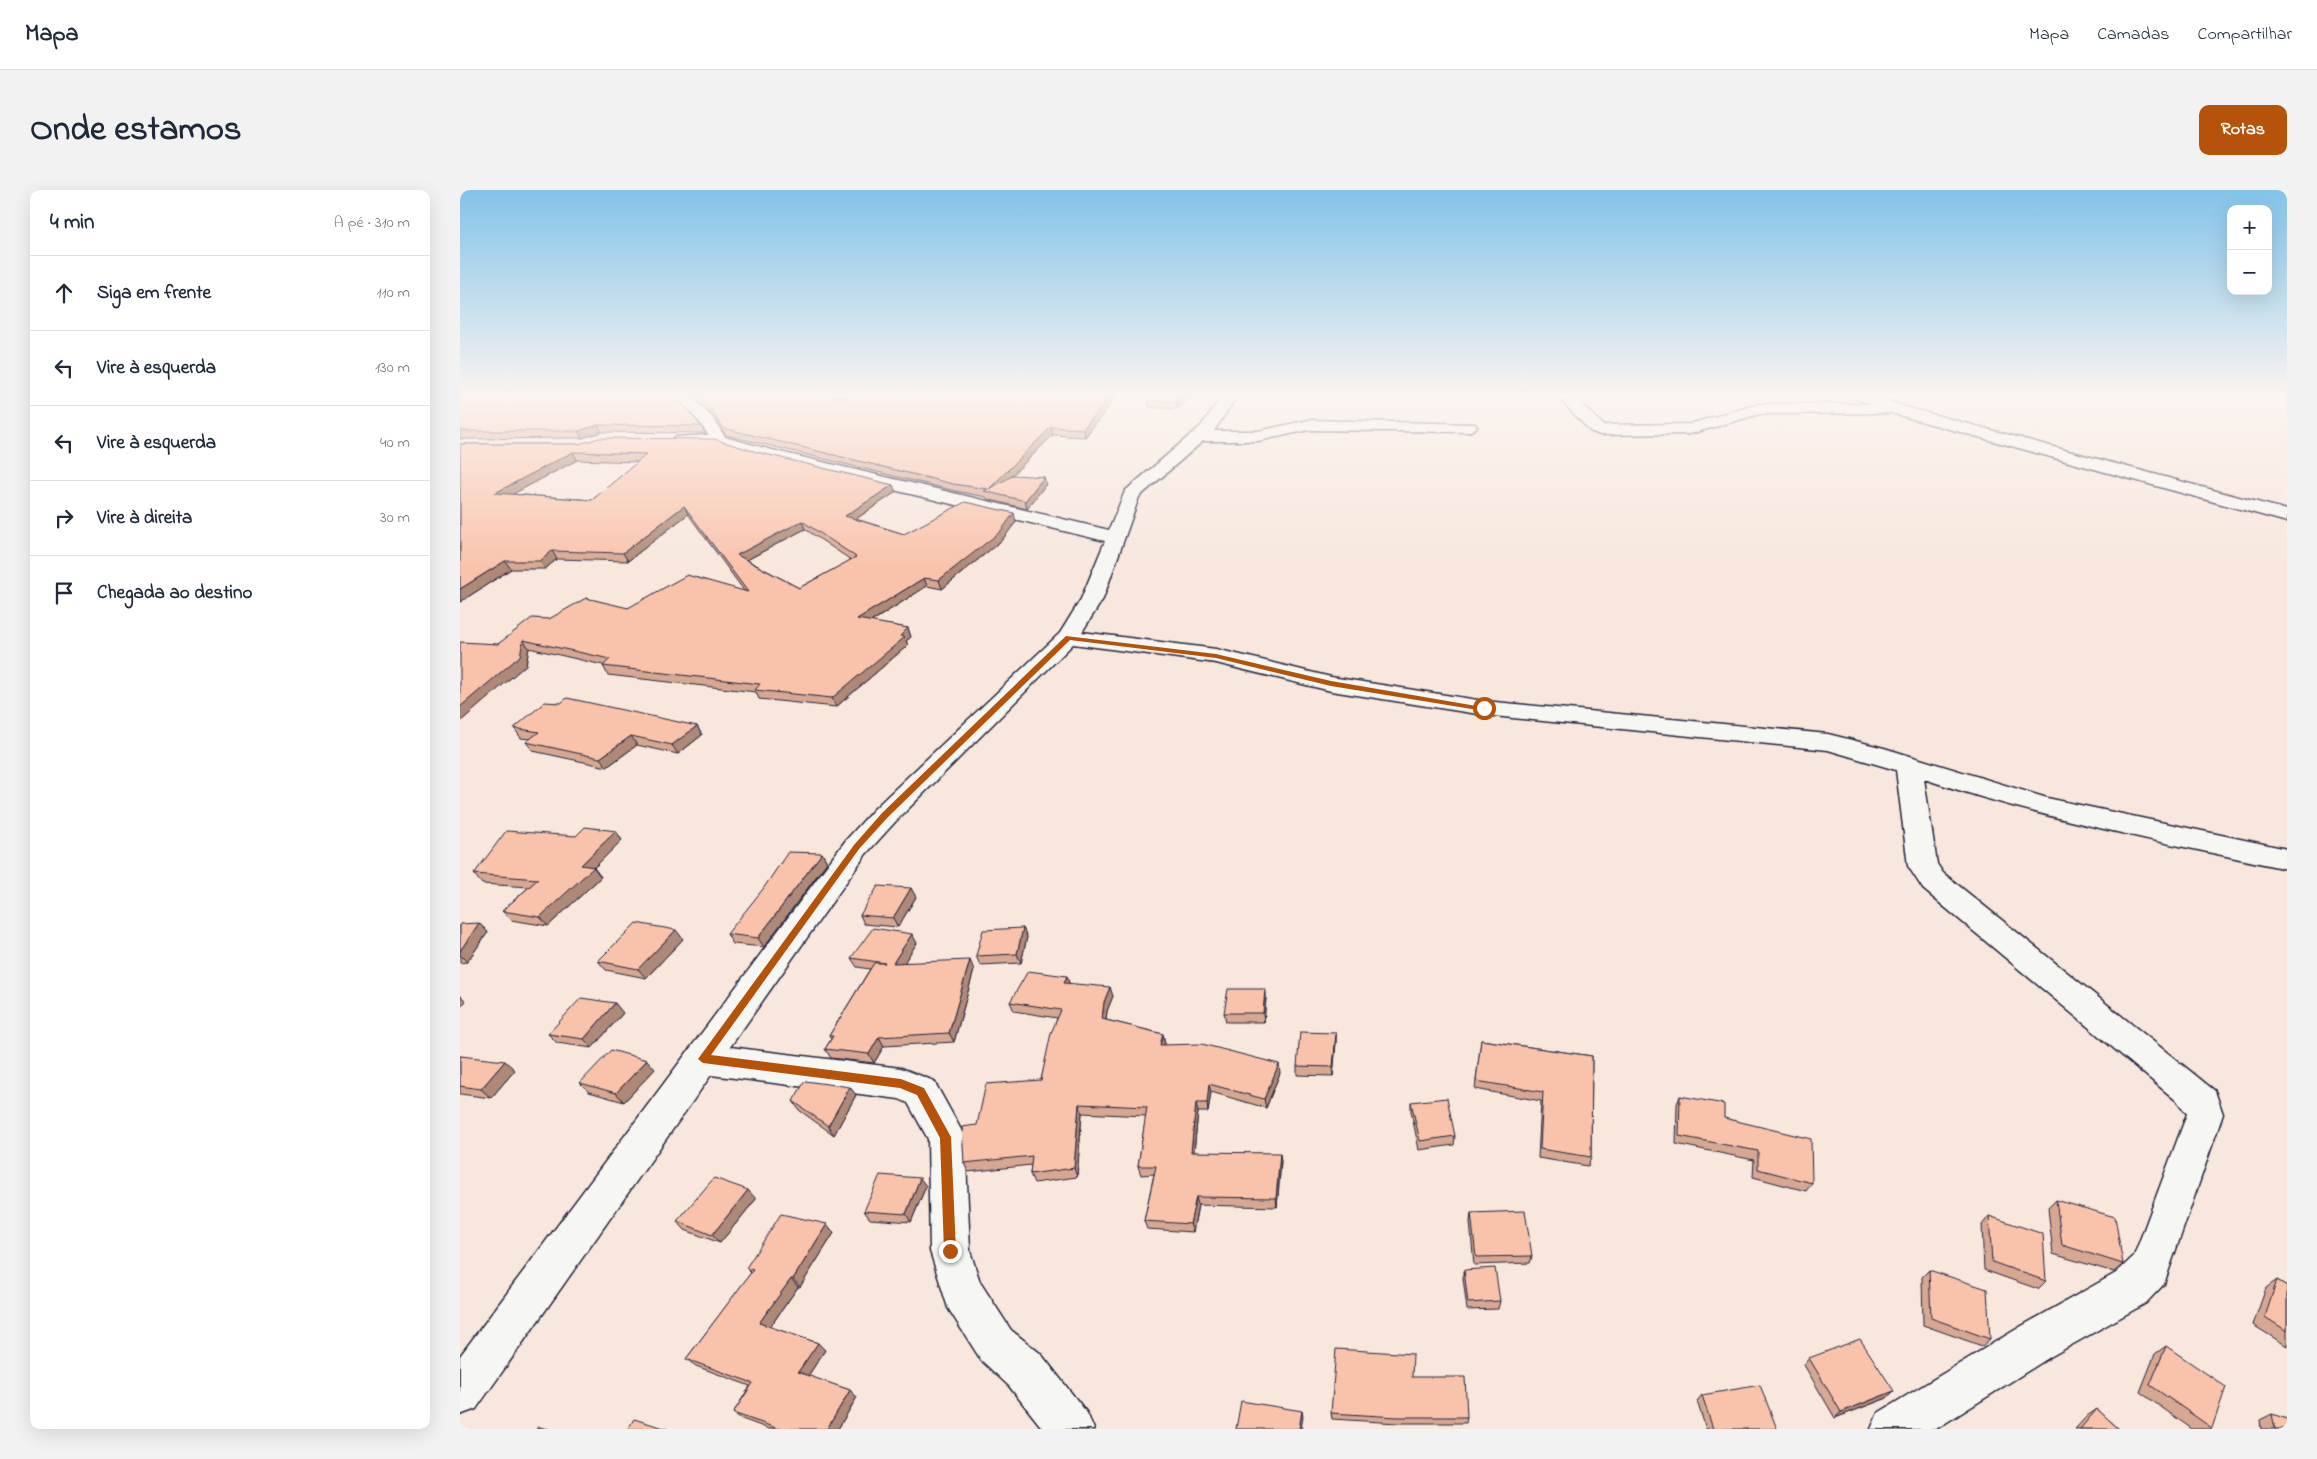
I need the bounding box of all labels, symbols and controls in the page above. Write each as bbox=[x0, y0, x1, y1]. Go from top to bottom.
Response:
text: Mapa bbox=[25, 17, 79, 52]
text: Mapa bbox=[2029, 22, 2069, 48]
text: Camadas bbox=[2097, 22, 2170, 48]
text: Compartilhar bbox=[2198, 22, 2292, 48]
text: Onde estamos bbox=[30, 105, 242, 156]
button: Rotas bbox=[2199, 105, 2287, 155]
map controls bbox=[2227, 205, 2272, 295]
button: + bbox=[2227, 205, 2272, 250]
text: 4 min bbox=[50, 208, 94, 238]
text: A pé · 310 m bbox=[334, 211, 410, 235]
button: − bbox=[2227, 250, 2272, 295]
icon: ahead bbox=[50, 279, 78, 307]
text: Siga em frente bbox=[97, 280, 211, 307]
text: 110 m bbox=[376, 281, 410, 305]
icon: left bbox=[50, 354, 78, 382]
text: Vire à esquerda bbox=[97, 355, 216, 382]
text: 130 m bbox=[375, 356, 410, 380]
icon: left bbox=[50, 429, 78, 457]
text: Vire à esquerda bbox=[97, 430, 216, 457]
text: 40 m bbox=[380, 431, 410, 455]
icon: right bbox=[50, 504, 78, 532]
text: Vire à direita bbox=[97, 505, 192, 532]
text: 30 m bbox=[380, 506, 410, 530]
icon: arrive bbox=[50, 579, 78, 607]
text: Chegada ao destino bbox=[97, 580, 252, 607]
route start bbox=[1473, 697, 1496, 720]
route end bbox=[939, 1240, 962, 1263]

